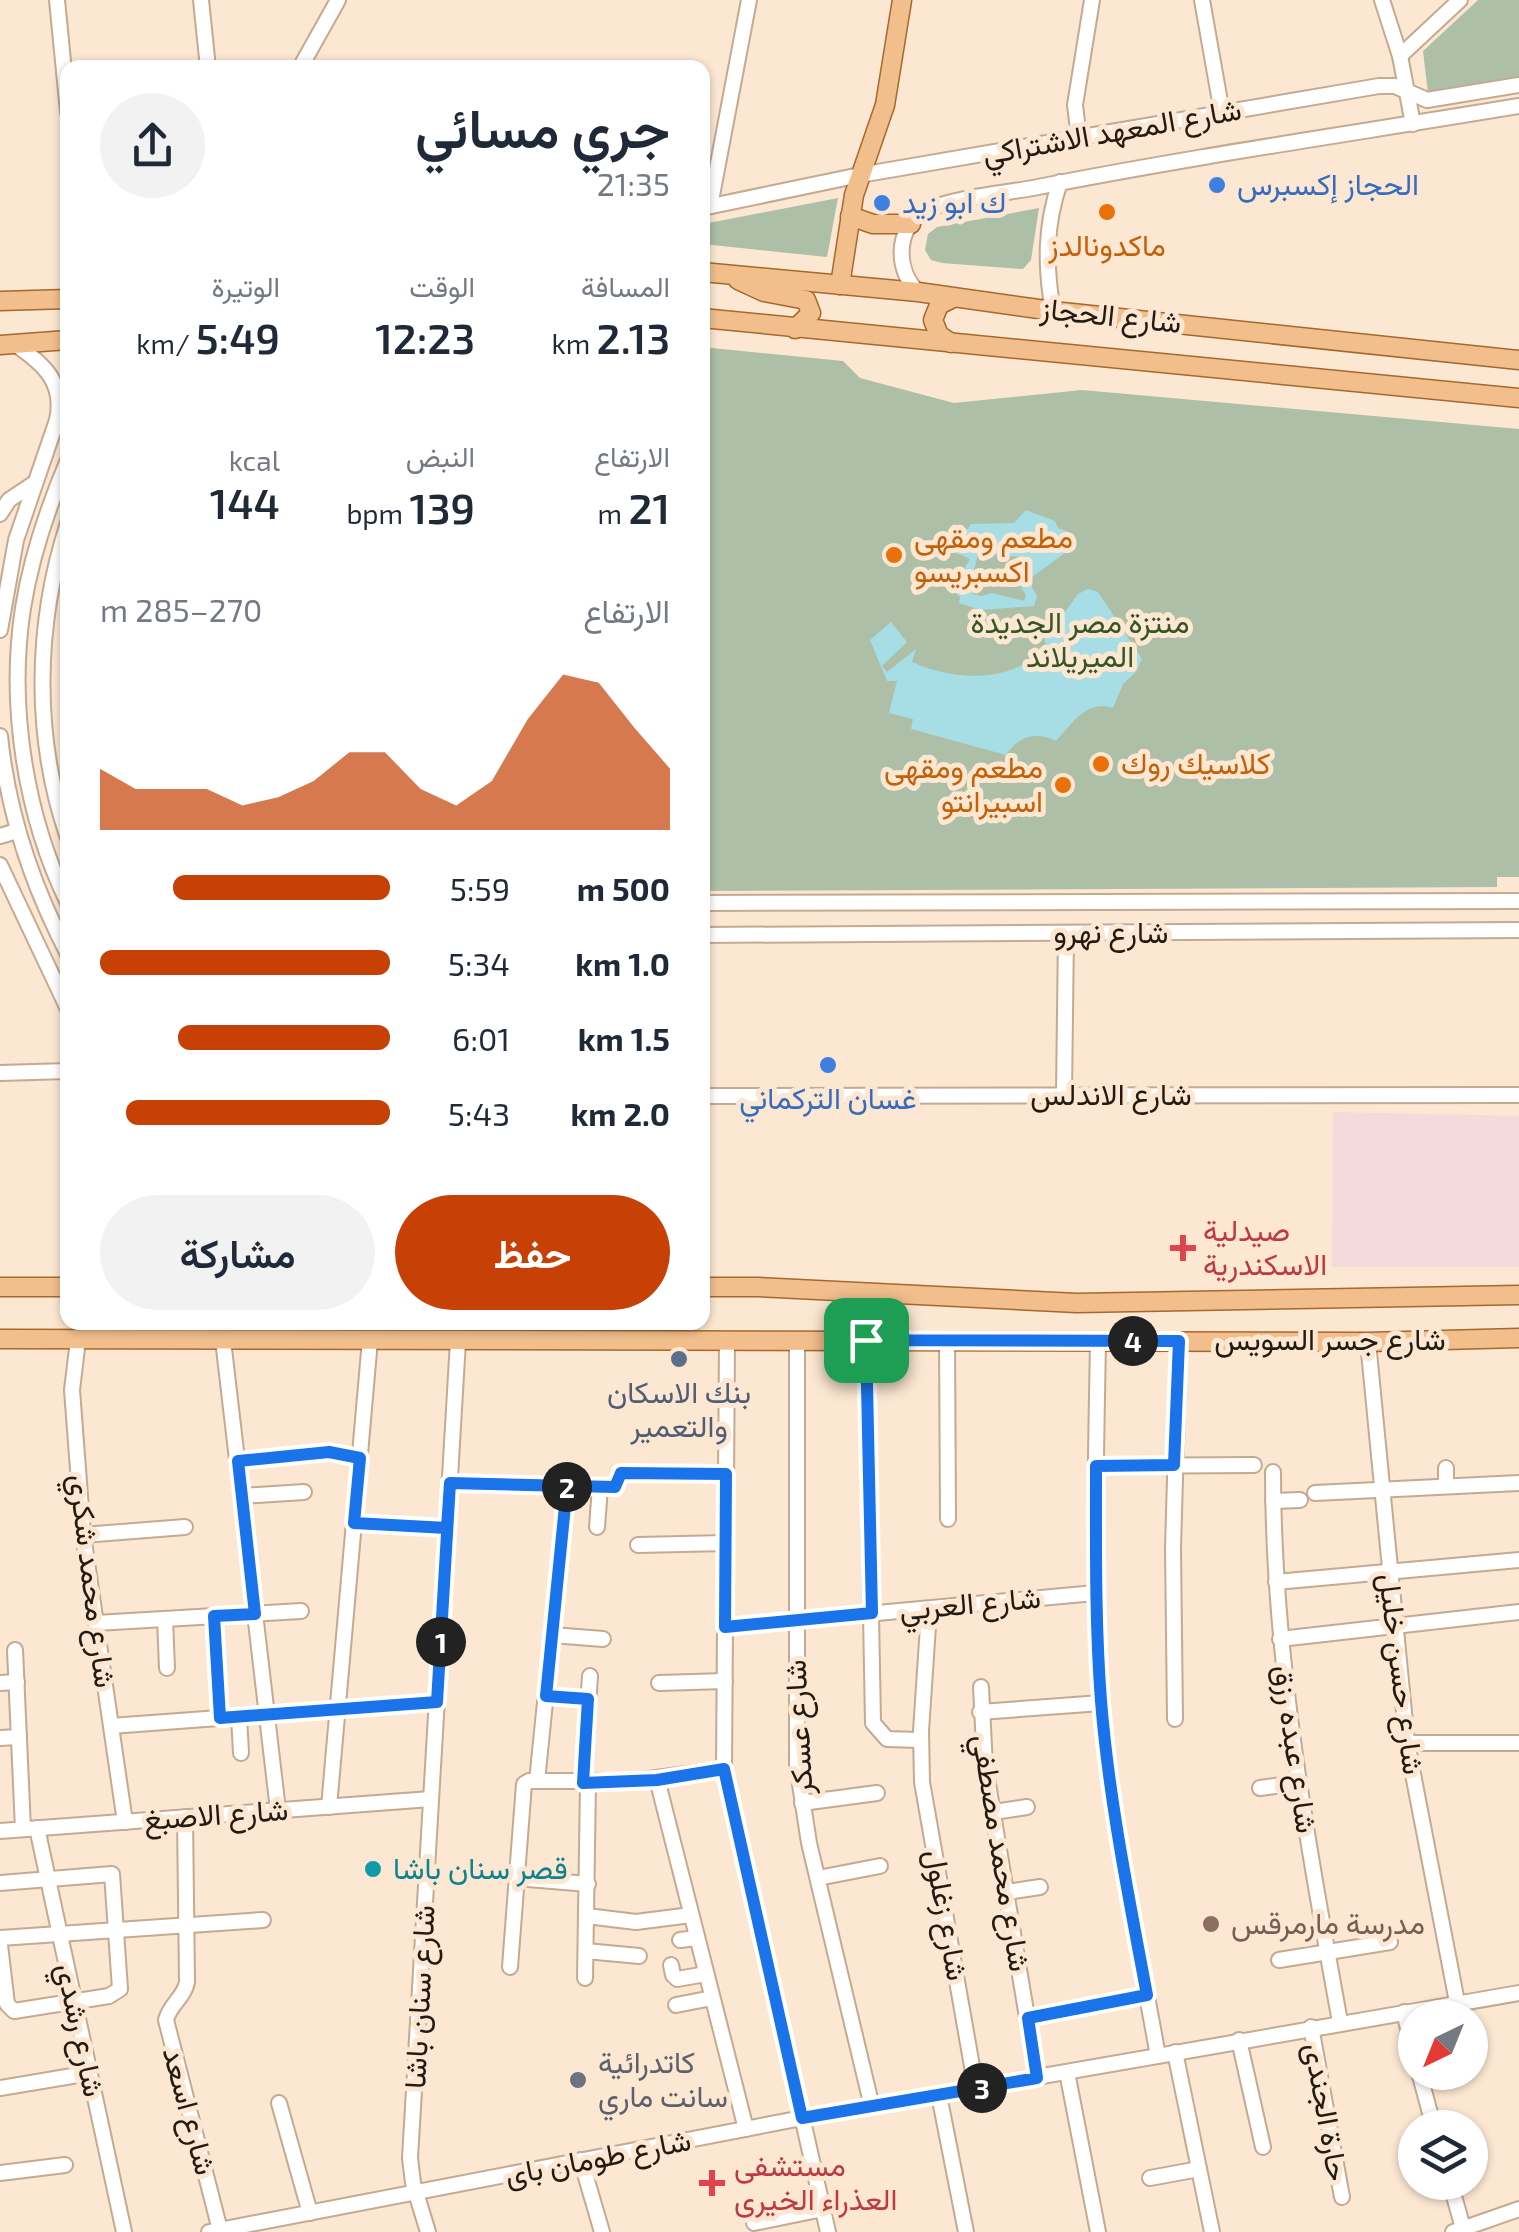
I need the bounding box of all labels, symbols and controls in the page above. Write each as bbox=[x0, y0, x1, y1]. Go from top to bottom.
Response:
street label: شارع المعهد الاشتراكي bbox=[979, 90, 1245, 178]
button: share bbox=[100, 93, 205, 198]
text: جري مسائي bbox=[415, 93, 670, 159]
text: 21:35 bbox=[597, 164, 670, 202]
place label: الحجاز إكسبرس bbox=[1237, 165, 1419, 204]
marker: الحجاز إكسبرس bbox=[1206, 174, 1228, 196]
place label: ك ابو زيد bbox=[902, 183, 1007, 221]
marker: ك ابو زيد bbox=[871, 192, 893, 214]
marker: ماكدونالدز bbox=[1096, 201, 1118, 223]
place label: ماكدونالدز bbox=[1047, 226, 1166, 264]
text: الوتيرة bbox=[212, 269, 280, 303]
text: الوقت bbox=[409, 269, 475, 303]
text: المسافة bbox=[581, 269, 670, 303]
street label: شارع الحجاز bbox=[1037, 289, 1184, 343]
text: 5:49 bbox=[196, 312, 280, 362]
text: 12:23 bbox=[375, 312, 475, 362]
text: 2.13 bbox=[597, 312, 670, 362]
text: /km bbox=[136, 326, 196, 360]
text: km bbox=[552, 326, 597, 360]
text: النبض bbox=[406, 439, 475, 473]
text: الارتفاع bbox=[594, 439, 670, 473]
text: kcal bbox=[229, 443, 280, 477]
text: 144 bbox=[210, 477, 280, 527]
text: 139 bbox=[409, 482, 475, 532]
text: 21 bbox=[628, 482, 670, 532]
text: bpm bbox=[346, 496, 409, 530]
text: m bbox=[598, 496, 628, 530]
place label: مطعم ومقهى اكسبريسو bbox=[914, 518, 1073, 590]
marker: مطعم ومقهى اكسبريسو bbox=[883, 544, 905, 566]
text: 270–285 m bbox=[100, 590, 262, 628]
text: الارتفاع bbox=[583, 591, 670, 629]
park label: منتزة مصر الجديدة الميريلاند bbox=[971, 603, 1189, 675]
place label: كلاسيك روك bbox=[1121, 744, 1271, 782]
place label: مطعم ومقهى اسبيرانتو bbox=[884, 748, 1043, 820]
marker: كلاسيك روك bbox=[1090, 753, 1112, 775]
marker: مطعم ومقهى اسبيرانتو bbox=[1052, 774, 1074, 796]
text: 5:59 bbox=[450, 869, 510, 907]
text: 500 m bbox=[577, 869, 670, 907]
street label: شارع نهرو bbox=[1053, 913, 1169, 953]
text: 5:34 bbox=[448, 944, 510, 982]
text: 1.0 km bbox=[575, 944, 670, 982]
text: 6:01 bbox=[452, 1019, 510, 1057]
text: 1.5 km bbox=[578, 1019, 670, 1057]
marker: غسان التركماني bbox=[817, 1054, 839, 1076]
street label: شارع الاندلس bbox=[1030, 1075, 1192, 1115]
place label: غسان التركماني bbox=[739, 1079, 917, 1123]
text: 5:43 bbox=[448, 1094, 510, 1132]
text: 2.0 km bbox=[570, 1094, 670, 1132]
button: مشاركة bbox=[100, 1195, 375, 1310]
button: حفظ bbox=[395, 1195, 670, 1310]
place label: صيدلية الاسكندرية bbox=[1203, 1211, 1327, 1283]
marker: صيدلية الاسكندرية bbox=[1172, 1237, 1194, 1259]
pin bbox=[824, 1298, 909, 1383]
icon: arrive bbox=[839, 1313, 894, 1368]
pin: 4 bbox=[1108, 1316, 1158, 1366]
street label: شارع جسر السويس bbox=[1214, 1320, 1446, 1360]
text: 4 bbox=[1124, 1324, 1142, 1358]
marker: بنك الاسكان والتعمير bbox=[668, 1348, 690, 1370]
place label: بنك الاسكان والتعمير bbox=[607, 1373, 751, 1445]
pin: 2 bbox=[542, 1462, 592, 1512]
text: 2 bbox=[559, 1470, 575, 1504]
street label: شارع محمد شكري bbox=[55, 1472, 125, 1691]
street label: شارع حسن خليل bbox=[1369, 1571, 1433, 1777]
street label: شارع العربي bbox=[898, 1578, 1043, 1634]
pin: 1 bbox=[416, 1617, 466, 1667]
text: 1 bbox=[435, 1625, 447, 1659]
street label: شارع عسكر bbox=[775, 1659, 823, 1796]
street label: شارع عبده رزق bbox=[1263, 1662, 1327, 1836]
street label: شارع محمد مصطفي bbox=[959, 1731, 1040, 1975]
street label: شارع الاصبغ bbox=[143, 1790, 289, 1840]
street label: شارع زغلول bbox=[915, 1846, 977, 1984]
place label: قصر سنان باشا bbox=[393, 1849, 568, 1887]
marker: قصر سنان باشا bbox=[362, 1858, 384, 1880]
street label: شارع سنان باشا bbox=[395, 1904, 445, 2090]
place label: مدرسة مارمرقس bbox=[1231, 1904, 1425, 1942]
marker: مدرسة مارمرقس bbox=[1200, 1913, 1222, 1935]
street label: شارع رشدي bbox=[42, 1959, 114, 2101]
north arrow bbox=[1398, 2000, 1488, 2090]
map controls bbox=[1398, 2000, 1488, 2200]
street label: حارة الجندى bbox=[1296, 2040, 1358, 2184]
street label: شارع اسعد bbox=[153, 2043, 225, 2179]
place label: كاتدرائية سانت ماري bbox=[598, 2043, 728, 2121]
pin: 3 bbox=[957, 2063, 1007, 2113]
marker: كاتدرائية سانت ماري bbox=[567, 2069, 589, 2091]
text: 3 bbox=[974, 2071, 990, 2105]
button: layers bbox=[1398, 2110, 1488, 2200]
street label: شارع طومان باى bbox=[502, 2120, 694, 2196]
place label: مستشفى العذراء الخيرى bbox=[734, 2146, 897, 2218]
marker: مستشفى العذراء الخيرى bbox=[699, 2170, 725, 2196]

